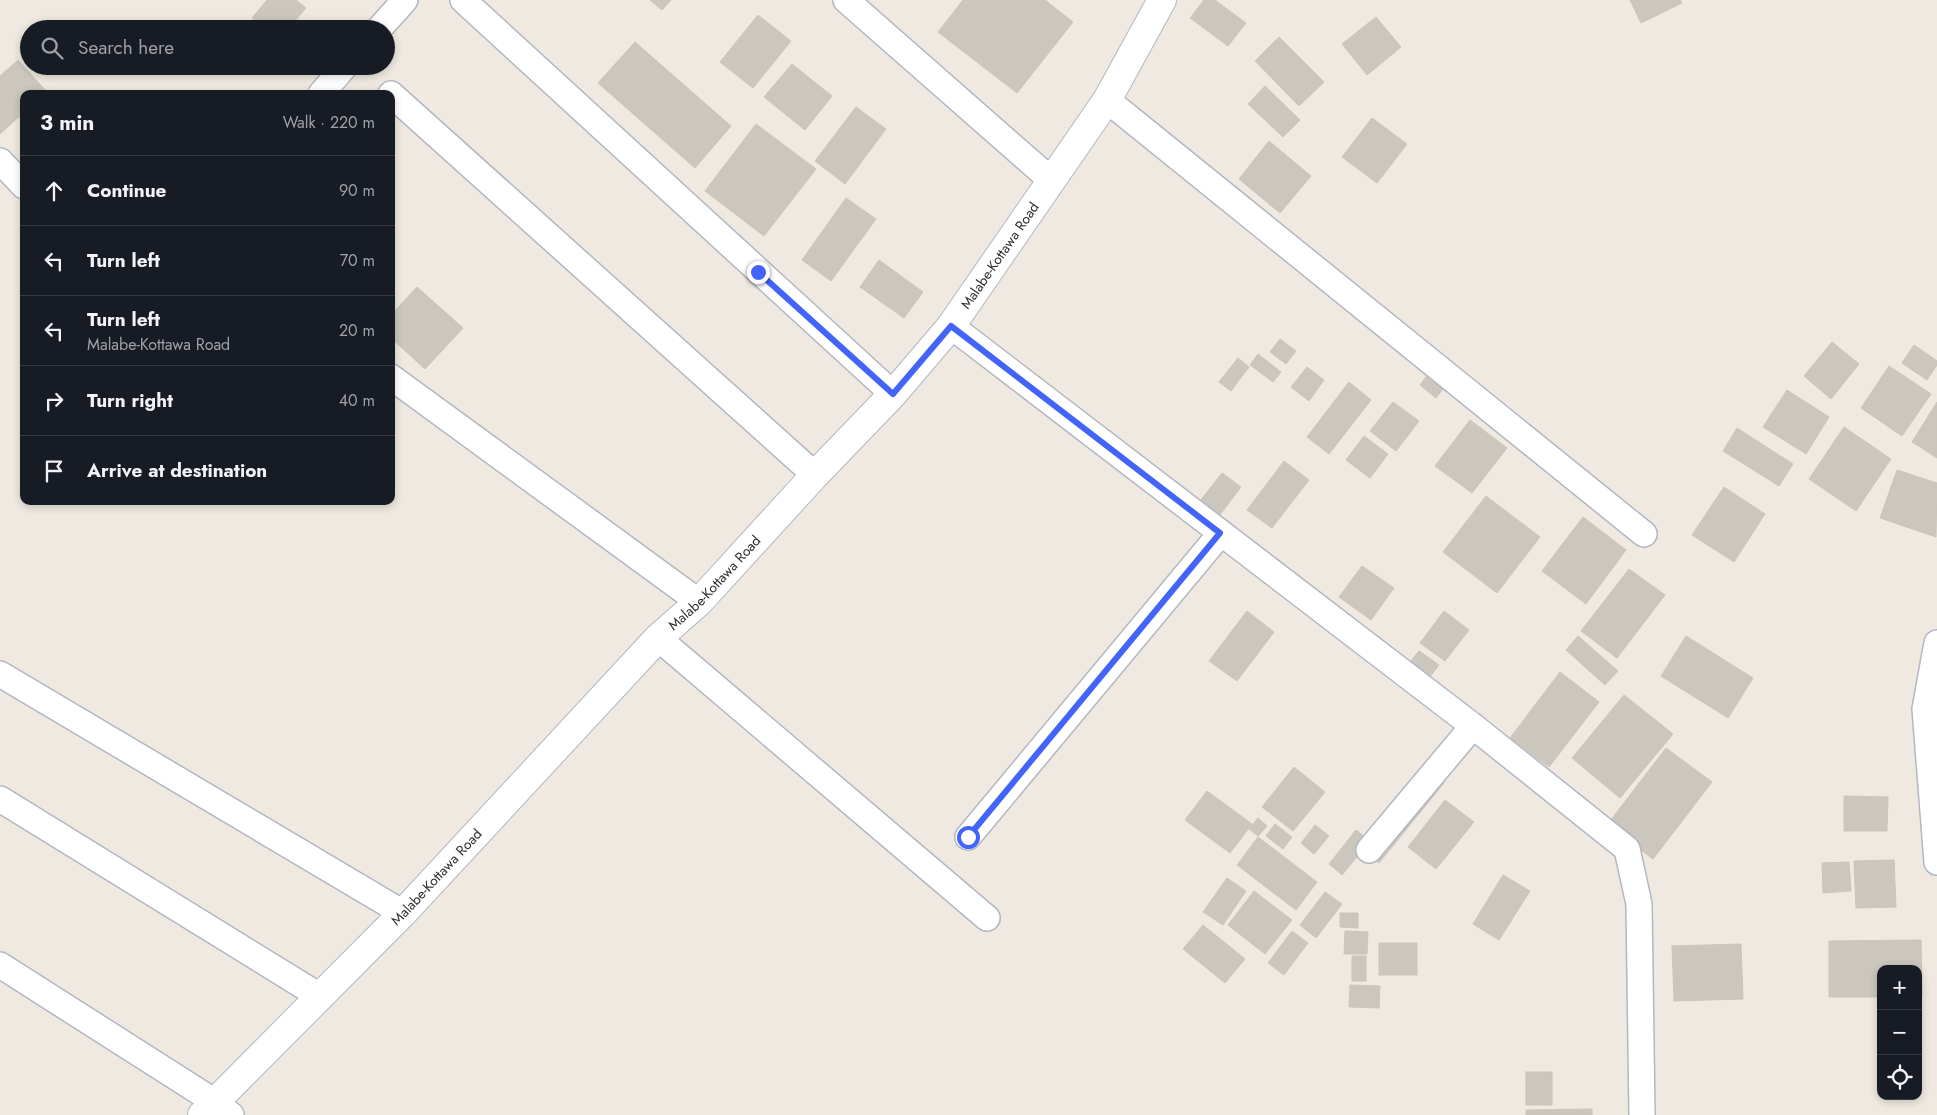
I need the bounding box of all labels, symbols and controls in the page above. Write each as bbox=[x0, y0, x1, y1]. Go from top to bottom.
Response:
search box bbox=[20, 20, 395, 75]
icon: search bbox=[38, 34, 66, 62]
text: Search here bbox=[78, 34, 174, 61]
text: 3 min bbox=[40, 108, 94, 138]
text: Walk · 220 m bbox=[283, 111, 375, 134]
icon: ahead bbox=[40, 177, 68, 205]
text: Continue bbox=[87, 177, 166, 204]
text: 90 m bbox=[339, 179, 375, 202]
street label: Malabe-Kottawa Road bbox=[956, 198, 1044, 313]
icon: left bbox=[40, 247, 68, 275]
text: Turn left bbox=[87, 247, 160, 274]
text: 70 m bbox=[340, 249, 375, 272]
route end bbox=[747, 261, 770, 284]
text: Turn left bbox=[87, 306, 160, 333]
icon: left bbox=[40, 317, 68, 345]
text: 20 m bbox=[339, 319, 375, 342]
text: Malabe-Kottawa Road bbox=[87, 333, 230, 356]
icon: right bbox=[40, 387, 68, 415]
text: Turn right bbox=[87, 387, 173, 414]
text: 40 m bbox=[339, 389, 375, 412]
icon: arrive bbox=[40, 457, 68, 485]
text: Arrive at destination bbox=[87, 457, 267, 484]
street label: Malabe-Kottawa Road bbox=[664, 531, 765, 635]
street label: Malabe-Kottawa Road bbox=[386, 824, 486, 930]
route start bbox=[957, 826, 980, 849]
map controls bbox=[1877, 965, 1922, 1100]
button: + bbox=[1877, 965, 1922, 1010]
button: − bbox=[1877, 1010, 1922, 1055]
button: locate bbox=[1877, 1055, 1922, 1100]

